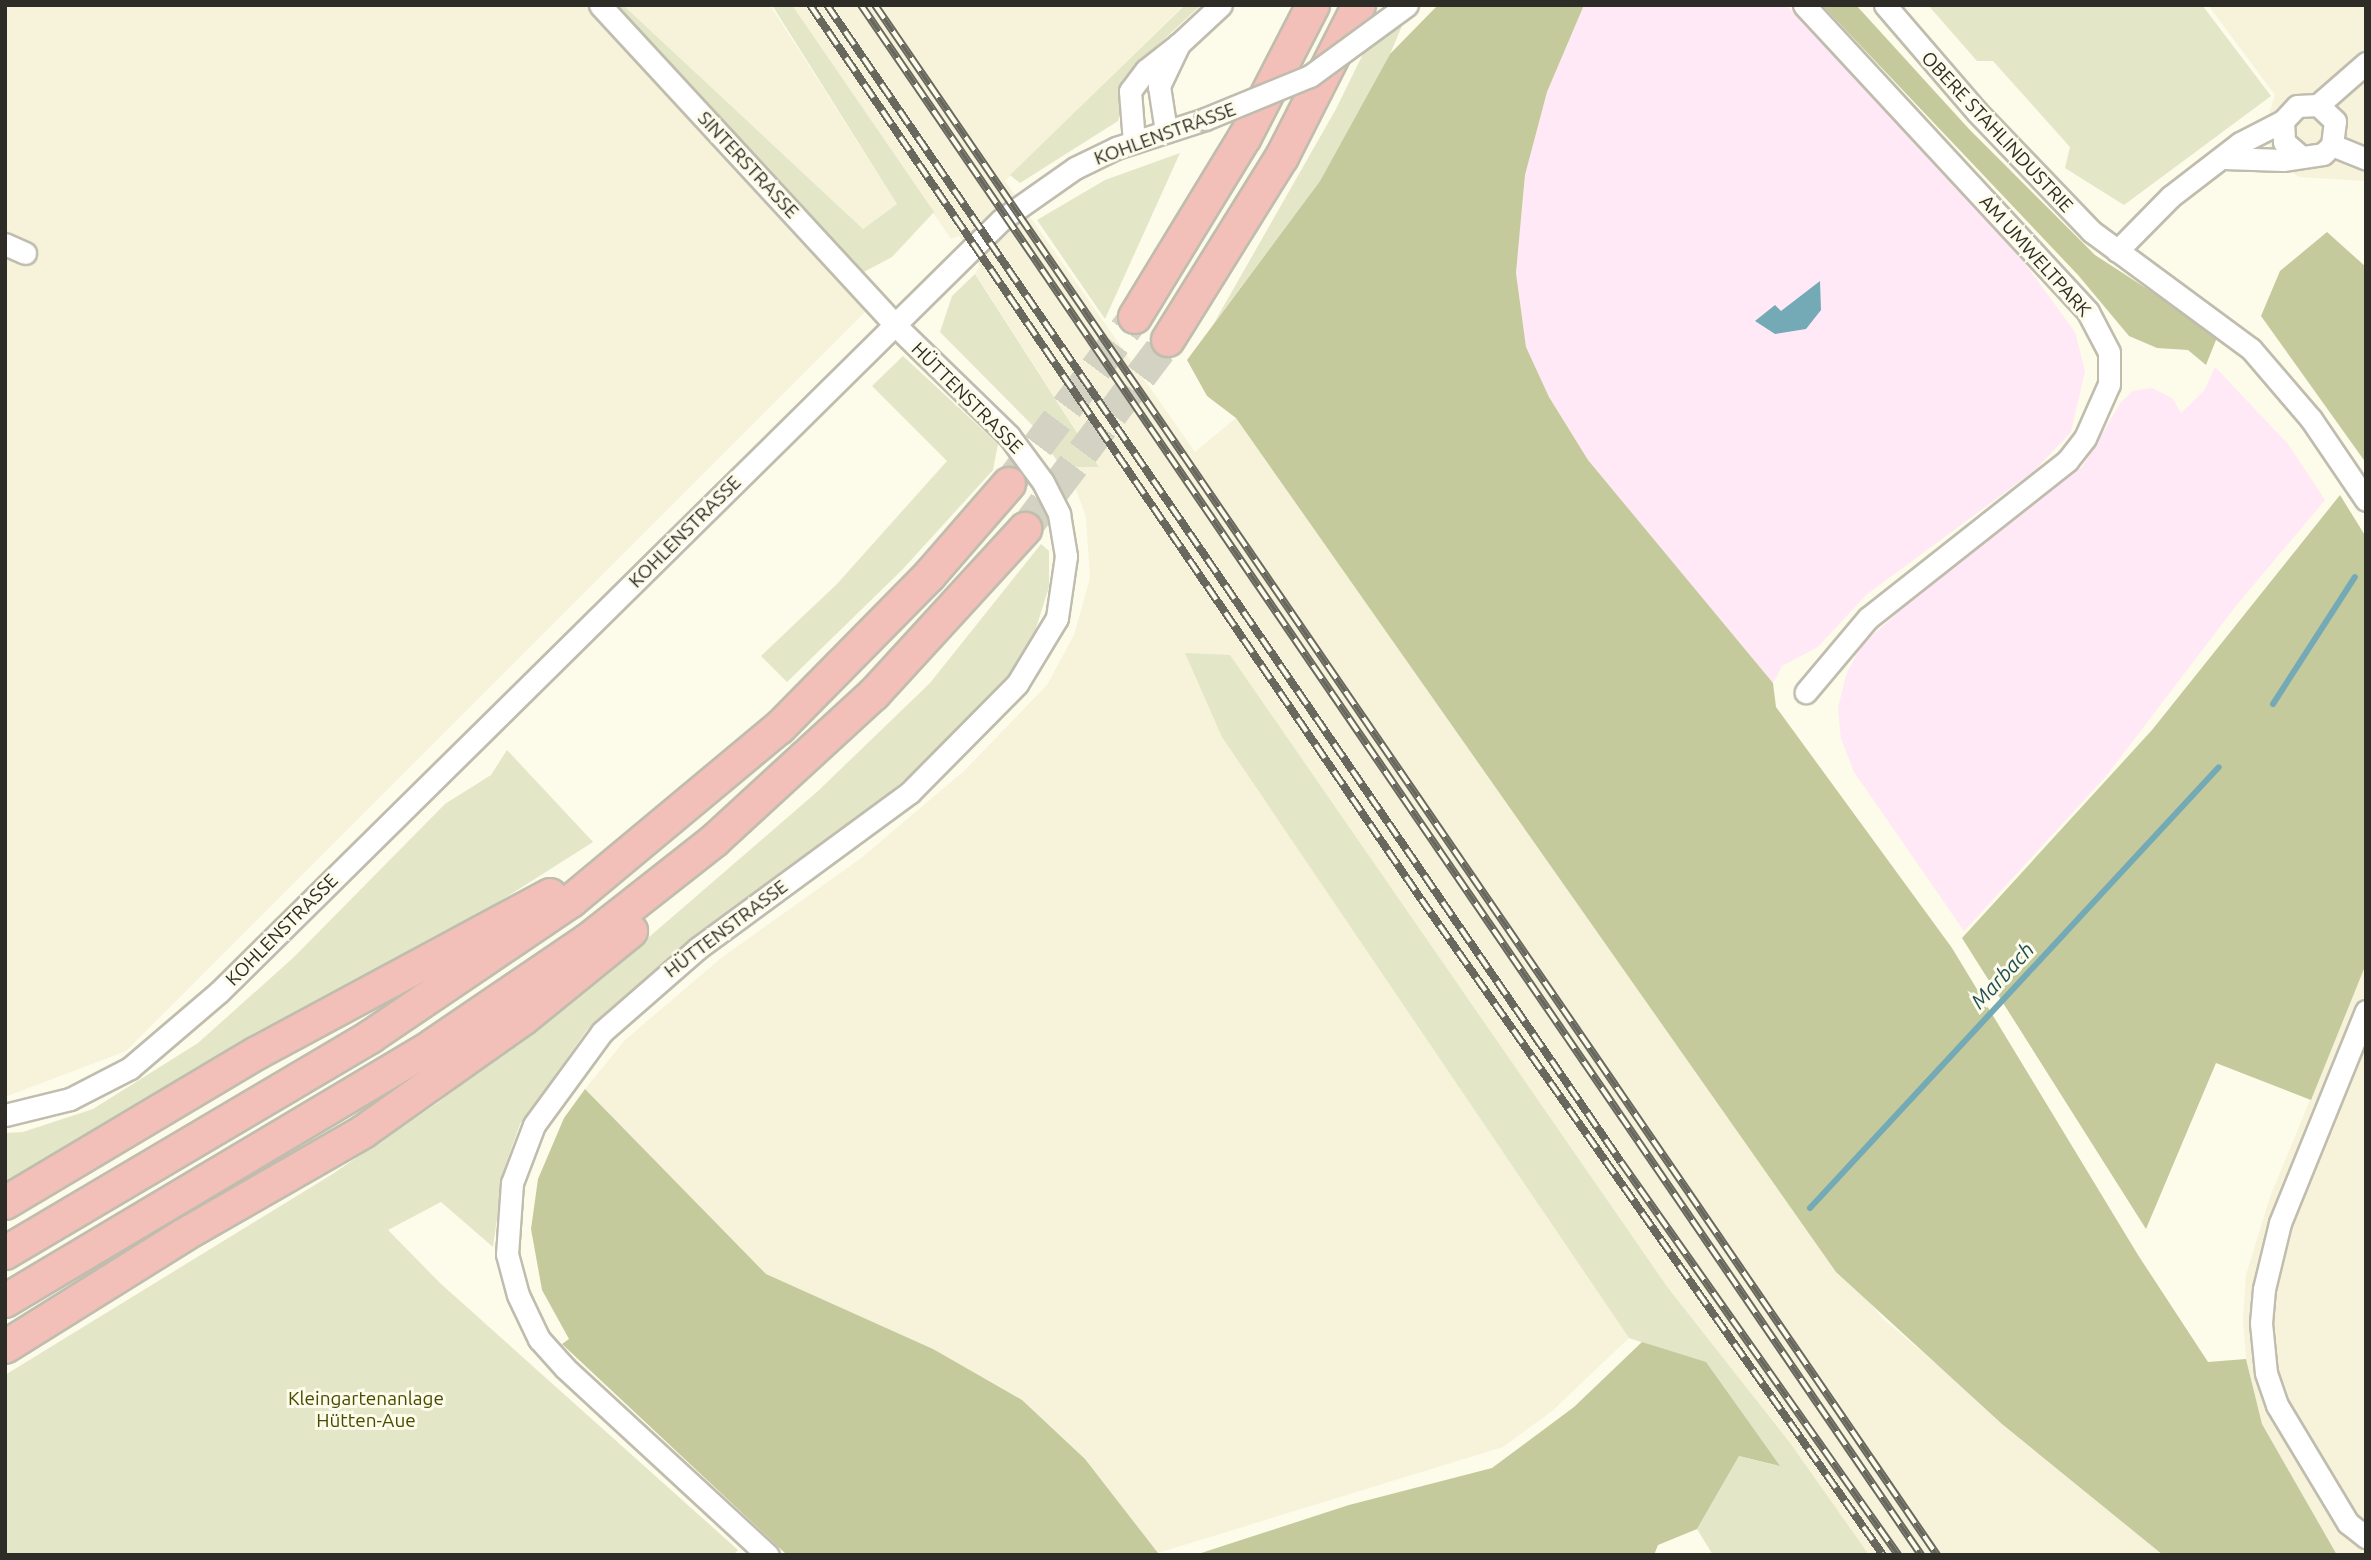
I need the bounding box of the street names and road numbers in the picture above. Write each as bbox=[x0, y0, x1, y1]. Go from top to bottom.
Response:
street label: OBERE STAHLINDUSTRIE bbox=[1916, 47, 2078, 217]
street label: KOHLENSTRASSE bbox=[1091, 98, 1239, 170]
street label: SINTERSTRASSE bbox=[693, 107, 803, 223]
street label: AM UMWELTPARK bbox=[1974, 191, 2096, 321]
street label: HÜTTENSTRASSE bbox=[907, 338, 1027, 458]
street label: KOHLENSTRASSE bbox=[624, 471, 746, 593]
street label: KOHLENSTRASSE bbox=[221, 869, 343, 991]
street label: HÜTTENSTRASSE bbox=[660, 875, 792, 983]

